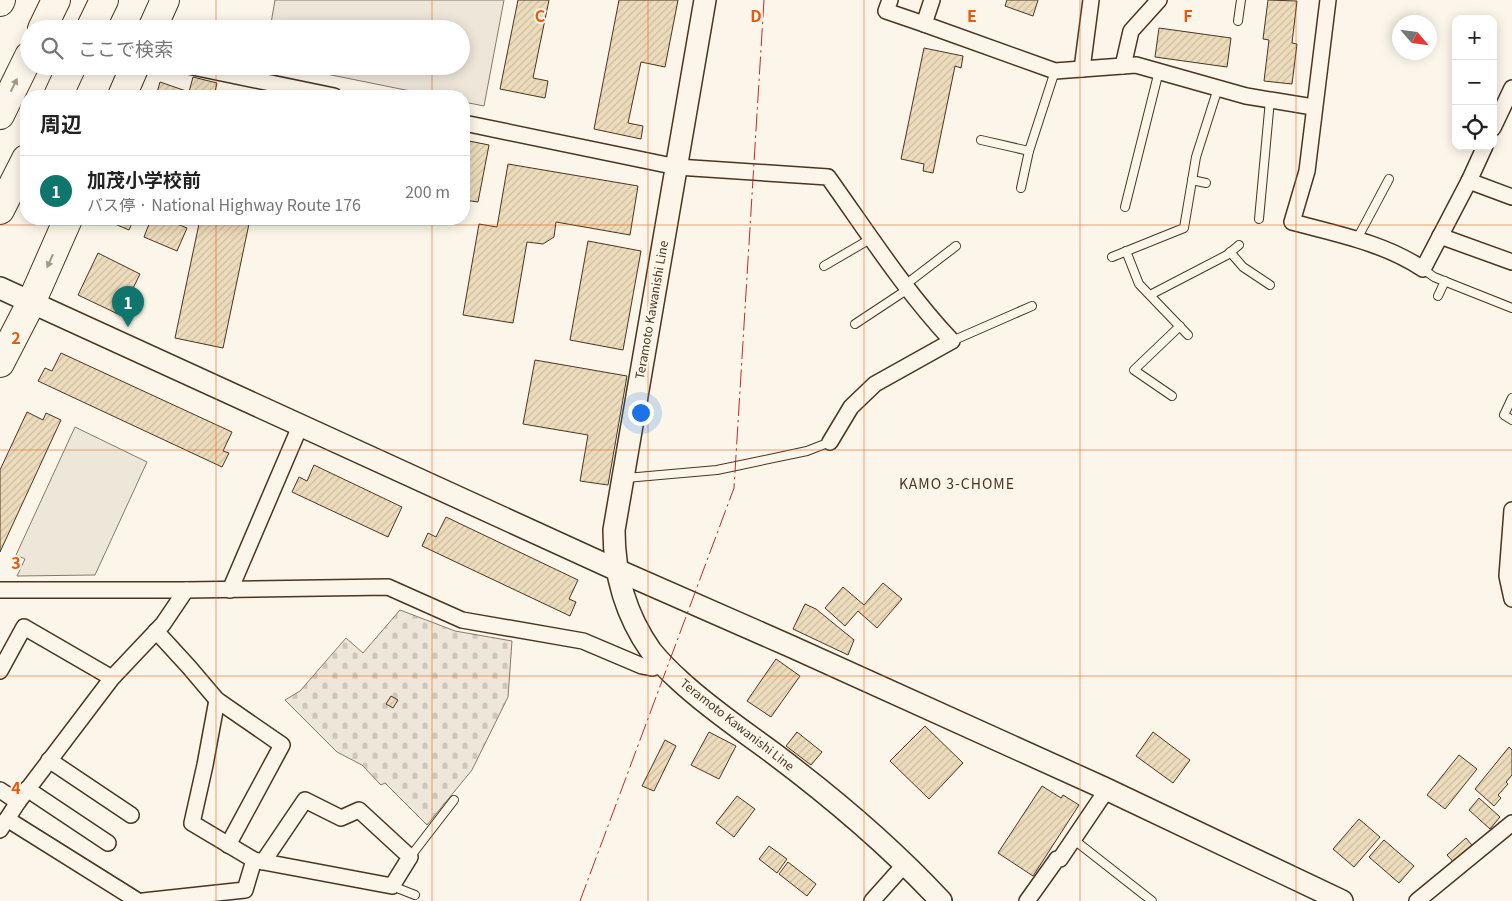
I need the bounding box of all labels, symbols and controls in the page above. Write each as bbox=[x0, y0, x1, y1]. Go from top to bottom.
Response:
text: C bbox=[535, 3, 546, 27]
text: D bbox=[750, 3, 762, 27]
text: E bbox=[967, 3, 977, 27]
text: F bbox=[1183, 3, 1193, 27]
north arrow bbox=[1392, 15, 1437, 60]
map controls bbox=[1452, 15, 1497, 150]
button: + bbox=[1452, 15, 1497, 60]
search box bbox=[20, 20, 470, 75]
icon: search bbox=[38, 34, 66, 62]
text: ここで検索 bbox=[78, 34, 173, 61]
button: − bbox=[1452, 60, 1497, 105]
one-way arrow bbox=[10, 78, 19, 93]
button: locate bbox=[1452, 105, 1497, 150]
text: 周辺 bbox=[40, 108, 82, 138]
text: 加茂小学校前 bbox=[87, 165, 201, 192]
text: 1 bbox=[51, 179, 61, 203]
text: 200 m bbox=[405, 179, 450, 203]
text: バス停 · National Highway Route 176 bbox=[87, 192, 361, 216]
street label: Teramoto Kawanishi Line bbox=[630, 239, 671, 380]
one-way arrow bbox=[45, 254, 53, 268]
pin: 1 bbox=[112, 286, 144, 327]
text: 2 bbox=[11, 325, 21, 349]
your location bbox=[628, 400, 654, 426]
district label: KAMO 3-CHOME bbox=[899, 473, 1015, 493]
text: 3 bbox=[11, 550, 21, 574]
street label: Teramoto Kawanishi Line bbox=[677, 674, 799, 774]
text: 4 bbox=[11, 775, 21, 799]

